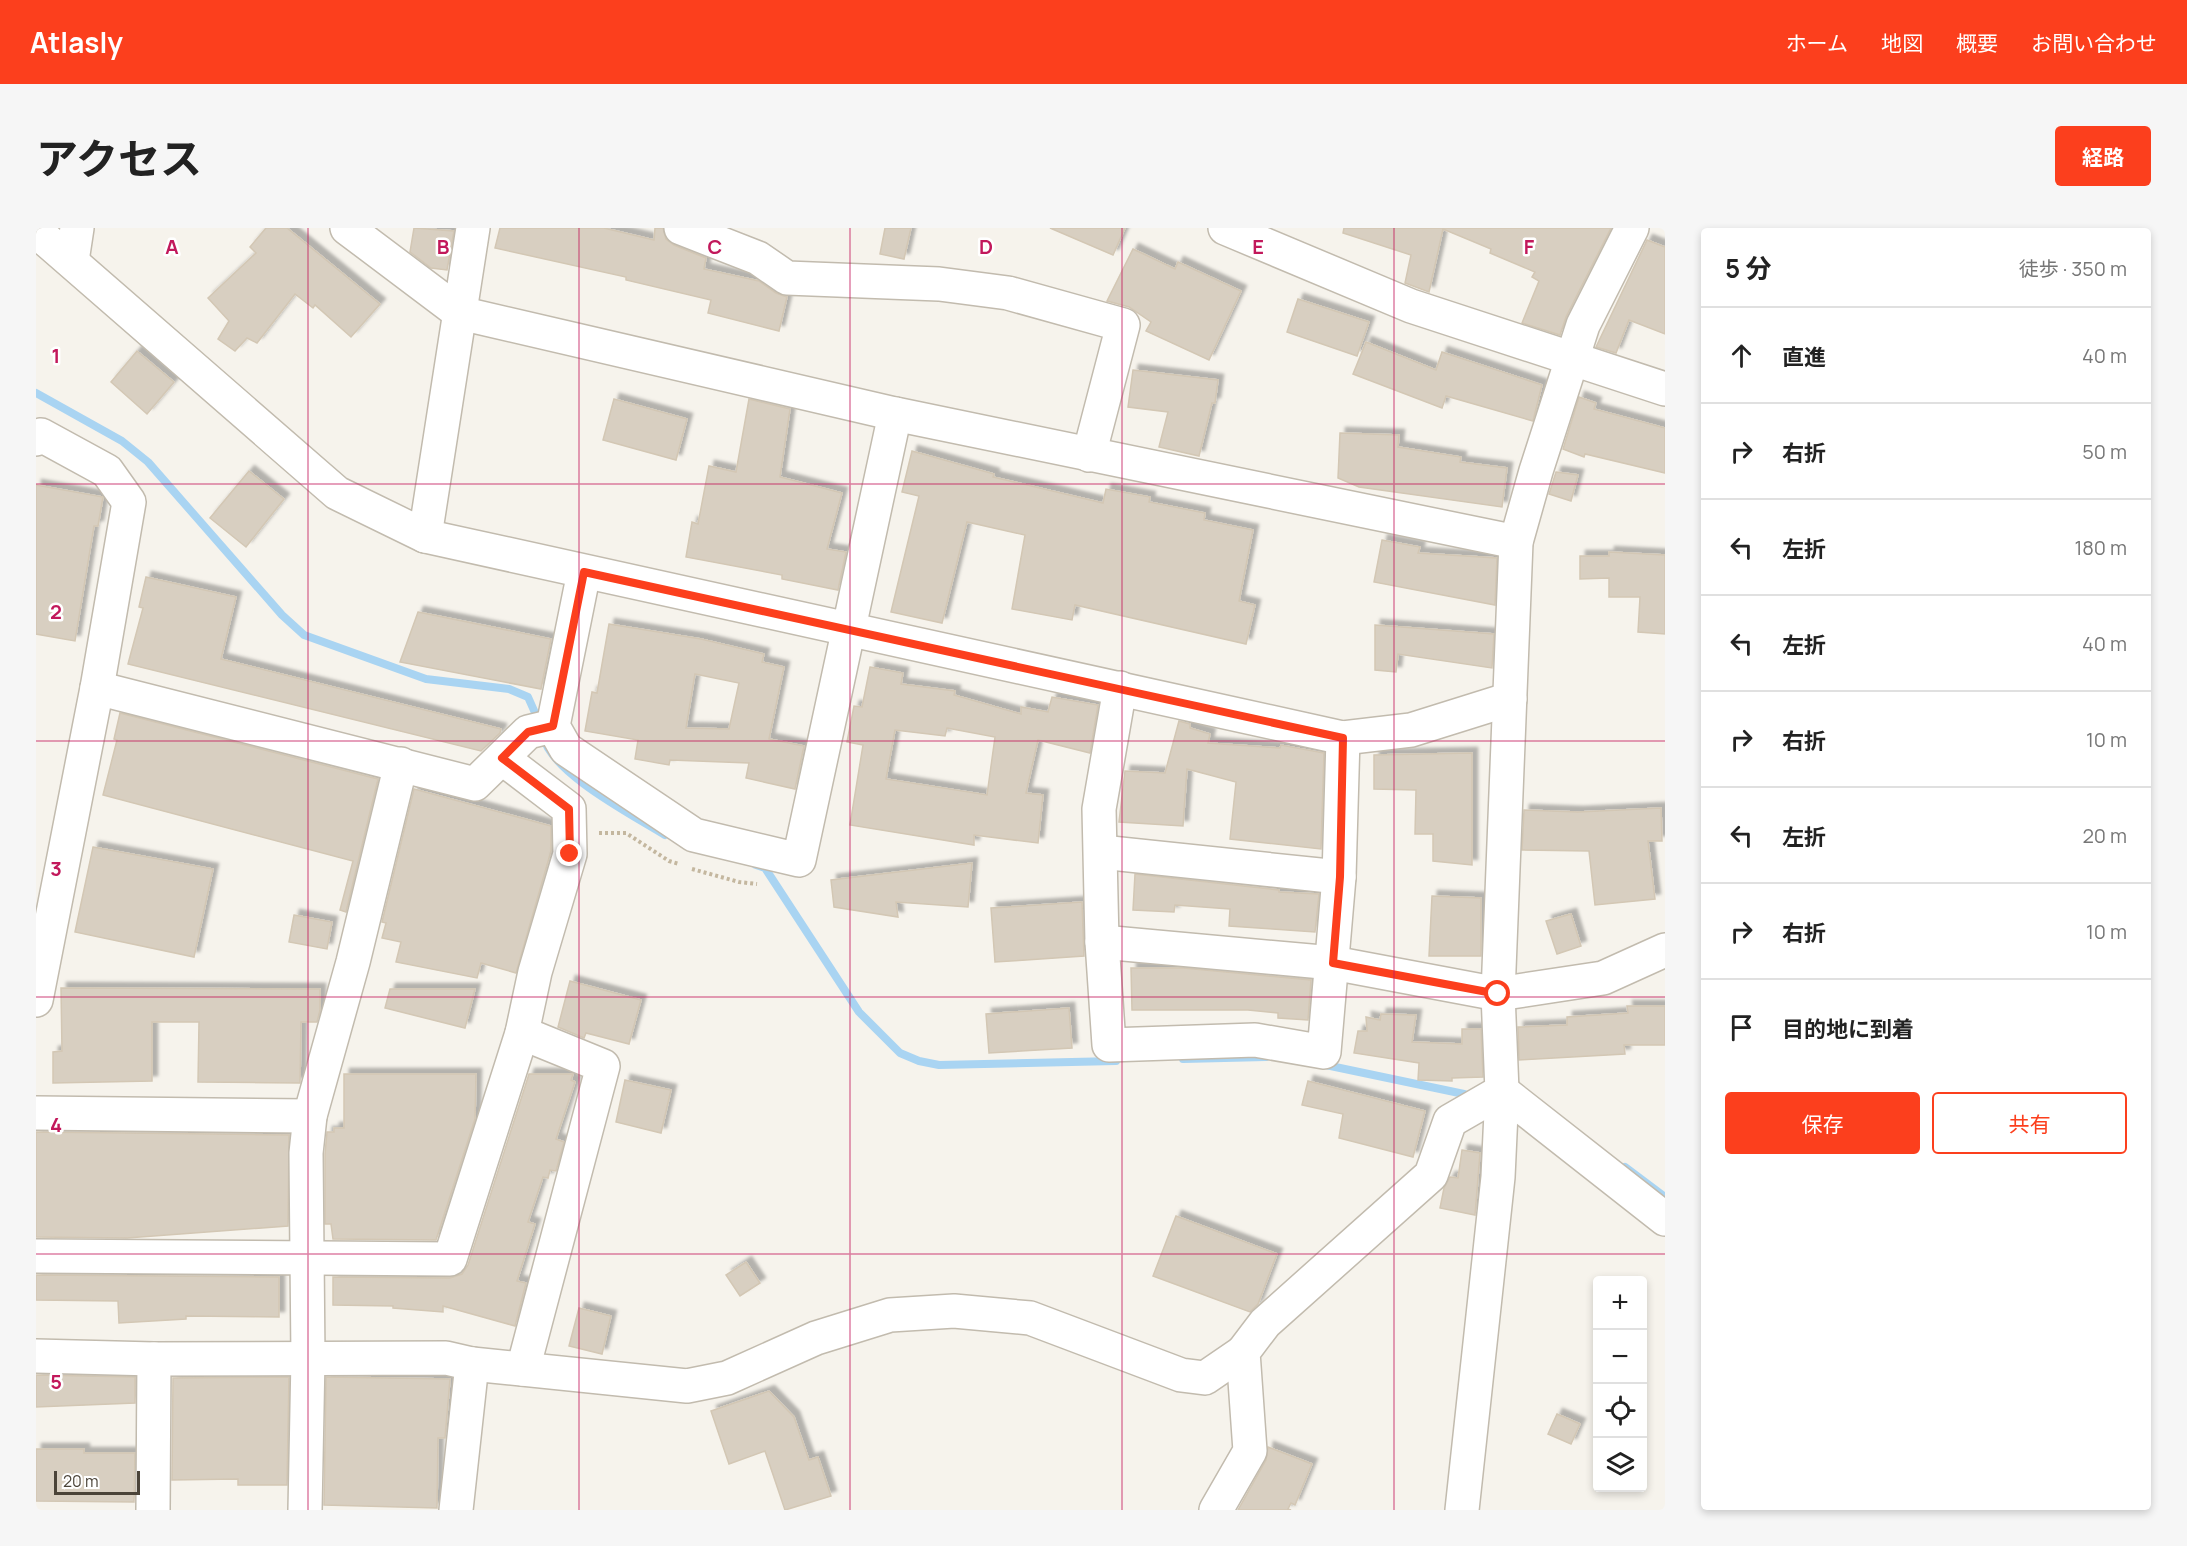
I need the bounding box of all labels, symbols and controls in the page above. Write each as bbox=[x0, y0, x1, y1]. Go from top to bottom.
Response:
text: Atlasly bbox=[30, 23, 123, 61]
text: ホーム bbox=[1786, 29, 1848, 57]
text: 地図 bbox=[1881, 29, 1923, 57]
text: 概要 bbox=[1956, 29, 1998, 57]
text: お問い合わせ bbox=[2031, 29, 2157, 57]
button: 経路 bbox=[2055, 126, 2151, 186]
text: アクセス bbox=[36, 129, 202, 187]
text: A bbox=[165, 233, 179, 260]
text: B bbox=[437, 233, 450, 260]
text: C bbox=[708, 233, 722, 260]
text: D bbox=[979, 233, 993, 260]
text: E bbox=[1252, 233, 1264, 260]
text: F bbox=[1524, 233, 1535, 260]
text: 5 分 bbox=[1725, 250, 1771, 286]
text: 徒歩 · 350 m bbox=[2019, 255, 2127, 282]
icon: ahead bbox=[1725, 339, 1758, 372]
text: 1 bbox=[52, 342, 60, 369]
text: 直進 bbox=[1782, 342, 1826, 372]
text: 40 m bbox=[2082, 342, 2127, 369]
icon: right bbox=[1725, 435, 1758, 468]
text: 右折 bbox=[1782, 438, 1826, 468]
text: 50 m bbox=[2082, 438, 2127, 465]
icon: left bbox=[1725, 531, 1758, 564]
text: 左折 bbox=[1782, 534, 1826, 564]
text: 180 m bbox=[2074, 534, 2127, 561]
text: 2 bbox=[50, 598, 62, 625]
icon: left bbox=[1725, 627, 1758, 660]
text: 左折 bbox=[1782, 630, 1826, 660]
text: 40 m bbox=[2082, 630, 2127, 657]
icon: right bbox=[1725, 723, 1758, 756]
text: 右折 bbox=[1782, 726, 1826, 756]
text: 10 m bbox=[2086, 726, 2127, 753]
icon: left bbox=[1725, 819, 1758, 852]
text: 左折 bbox=[1782, 822, 1826, 852]
text: 20 m bbox=[2082, 822, 2127, 849]
route end bbox=[556, 840, 582, 866]
text: 3 bbox=[50, 855, 62, 882]
icon: right bbox=[1725, 915, 1758, 948]
text: 右折 bbox=[1782, 918, 1826, 948]
text: 10 m bbox=[2086, 918, 2127, 945]
route start bbox=[1484, 980, 1510, 1006]
icon: arrive bbox=[1725, 1011, 1758, 1044]
text: 目的地に到着 bbox=[1782, 1014, 1914, 1044]
button: 保存 bbox=[1725, 1092, 1920, 1154]
button: 共有 bbox=[1932, 1092, 2127, 1154]
text: 4 bbox=[50, 1111, 62, 1138]
map controls bbox=[1593, 1276, 1647, 1492]
button: + bbox=[1593, 1276, 1647, 1330]
button: − bbox=[1593, 1330, 1647, 1384]
text: 5 bbox=[50, 1368, 62, 1395]
button: locate bbox=[1593, 1384, 1647, 1438]
button: layers bbox=[1593, 1438, 1647, 1492]
scale bar bbox=[54, 1468, 140, 1496]
text: 20 m bbox=[63, 1470, 99, 1492]

